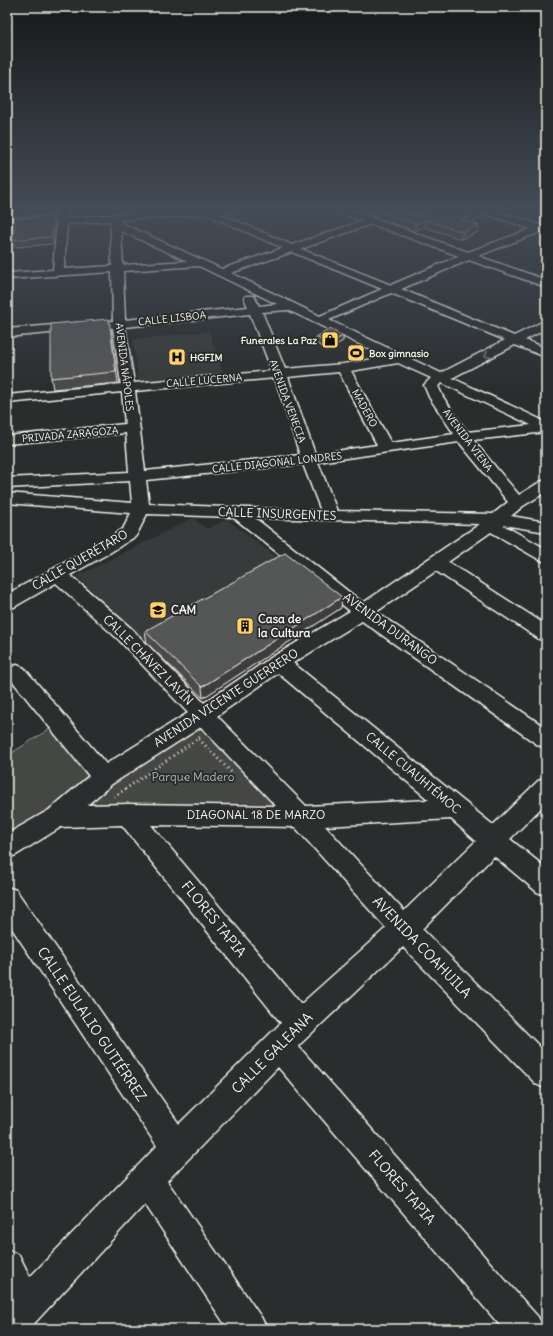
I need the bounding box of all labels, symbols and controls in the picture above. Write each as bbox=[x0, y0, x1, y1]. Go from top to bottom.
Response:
street label: CALLE LISBOA bbox=[137, 308, 207, 329]
street label: AVENIDA NÁPOLES bbox=[113, 322, 136, 413]
shop icon: Funerales La Paz bbox=[320, 330, 340, 350]
place label: Funerales La Paz bbox=[241, 334, 317, 347]
sports icon: Box gimnasio bbox=[346, 343, 366, 363]
hospital icon: HGFIM bbox=[167, 347, 187, 367]
place label: Box gimnasio bbox=[369, 347, 429, 360]
one-way arrow bbox=[483, 350, 491, 358]
place label: HGFIM bbox=[190, 351, 223, 364]
street label: AVENIDA VENECIA bbox=[266, 358, 309, 445]
street label: CALLE LUCERNA bbox=[166, 371, 243, 390]
street label: MADERO bbox=[349, 387, 380, 430]
street label: AVENIDA VIENA bbox=[440, 406, 496, 475]
street label: PRIVADA ZARAGOZA bbox=[21, 424, 119, 445]
street label: CALLE DIAGONAL LONDRES bbox=[212, 449, 343, 476]
street label: CALLE INSURGENTES bbox=[218, 504, 337, 523]
street label: CALLE QUERÉTARO bbox=[29, 526, 130, 593]
street label: AVENIDA DURANGO bbox=[340, 589, 440, 668]
school or university icon: CAM bbox=[148, 600, 168, 620]
place label: CAM bbox=[171, 602, 196, 617]
street label: CALLE CHÁVEZ LAVÍN bbox=[100, 611, 197, 708]
place label: Casa de la Cultura bbox=[258, 611, 311, 640]
building icon: Casa de la Cultura bbox=[235, 616, 255, 636]
street label: AVENIDA VICENTE GUERRERO bbox=[151, 645, 301, 750]
street label: CALLE CUAUHTÉMOC bbox=[363, 728, 464, 817]
park label: Parque Madero bbox=[152, 769, 235, 784]
street label: DIAGONAL 18 DE MARZO bbox=[187, 807, 325, 822]
street label: FLORES TAPIA bbox=[178, 877, 250, 961]
street label: AVENIDA COAHUILA bbox=[369, 892, 475, 1002]
street label: CALLE EULALIO GUTIÉRREZ bbox=[34, 943, 150, 1105]
street label: CALLE GALEANA bbox=[228, 1009, 316, 1097]
street label: FLORES TAPIA bbox=[365, 1146, 439, 1228]

